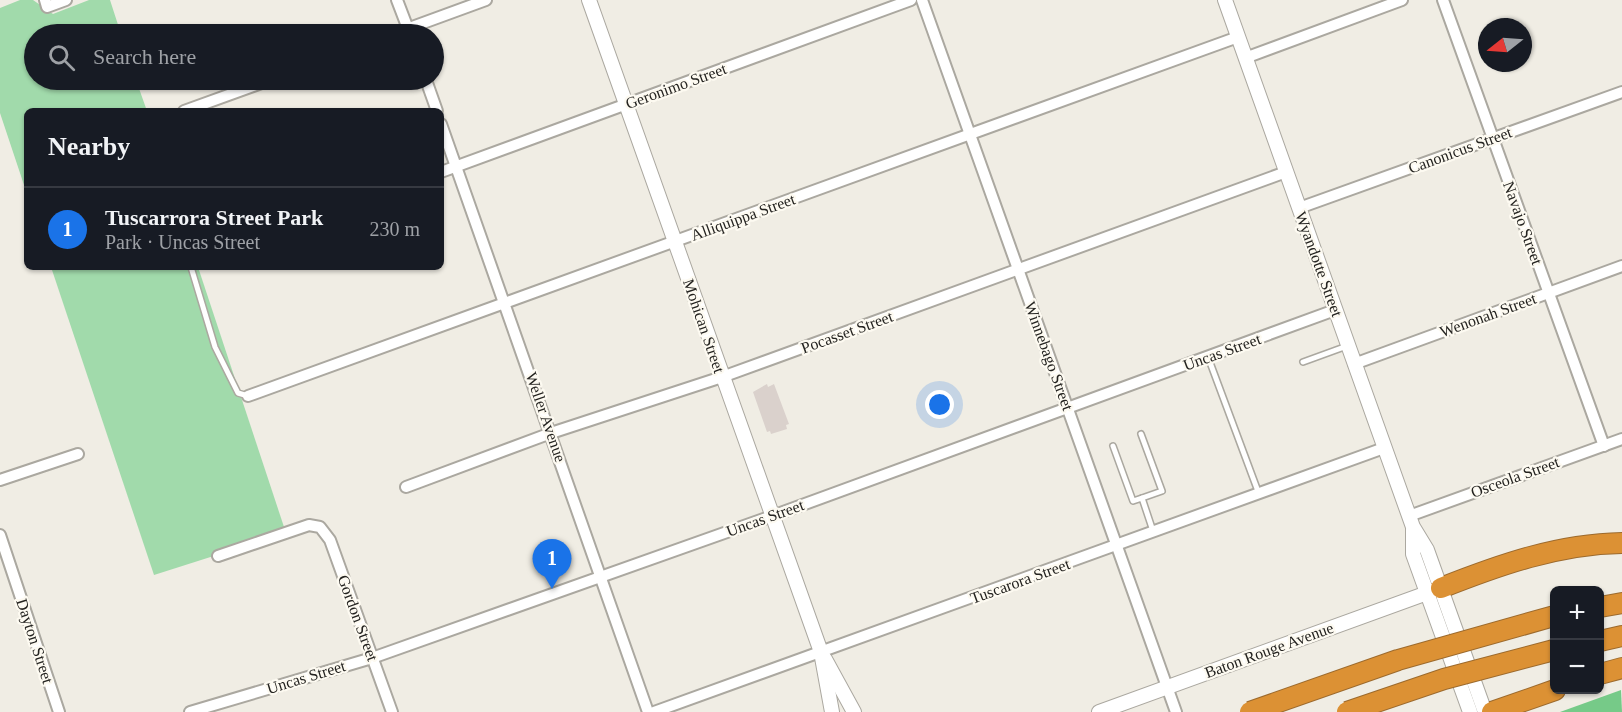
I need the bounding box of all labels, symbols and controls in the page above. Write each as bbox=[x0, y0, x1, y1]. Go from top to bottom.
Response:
north arrow bbox=[1478, 18, 1532, 72]
search box bbox=[24, 24, 444, 90]
icon: search bbox=[45, 41, 78, 74]
text: Search here bbox=[93, 44, 196, 69]
street label: Geronimo Street bbox=[623, 60, 729, 112]
street label: Canonicus Street bbox=[1406, 123, 1515, 177]
text: Nearby bbox=[48, 132, 130, 161]
street label: Navajo Street bbox=[1499, 179, 1546, 268]
street label: Alliquippa Street bbox=[689, 190, 798, 245]
text: Tuscarrora Street Park bbox=[105, 205, 323, 230]
street label: Wyandotte Street bbox=[1291, 209, 1346, 320]
text: 1 bbox=[63, 218, 73, 240]
text: 230 m bbox=[369, 218, 420, 240]
text: Park · Uncas Street bbox=[105, 231, 260, 253]
street label: Mohican Street bbox=[680, 277, 728, 376]
street label: Wenonah Street bbox=[1437, 289, 1539, 340]
street label: Winnebago Street bbox=[1021, 299, 1077, 414]
street label: Pocasset Street bbox=[799, 307, 896, 356]
street label: Uncas Street bbox=[1181, 330, 1264, 374]
street label: Weller Avenue bbox=[523, 370, 569, 464]
your location bbox=[925, 390, 954, 419]
street label: Osceola Street bbox=[1468, 453, 1562, 501]
street label: Uncas Street bbox=[724, 496, 807, 540]
pin: 1 bbox=[532, 540, 572, 589]
street label: Tuscarora Street bbox=[968, 555, 1073, 607]
street label: Gordon Street bbox=[335, 573, 382, 664]
map controls bbox=[1550, 586, 1604, 694]
button: + bbox=[1550, 586, 1604, 640]
street label: Dayton Street bbox=[12, 596, 57, 687]
street label: Baton Rouge Avenue bbox=[1202, 619, 1336, 682]
button: − bbox=[1550, 640, 1604, 694]
street label: Uncas Street bbox=[265, 657, 348, 697]

